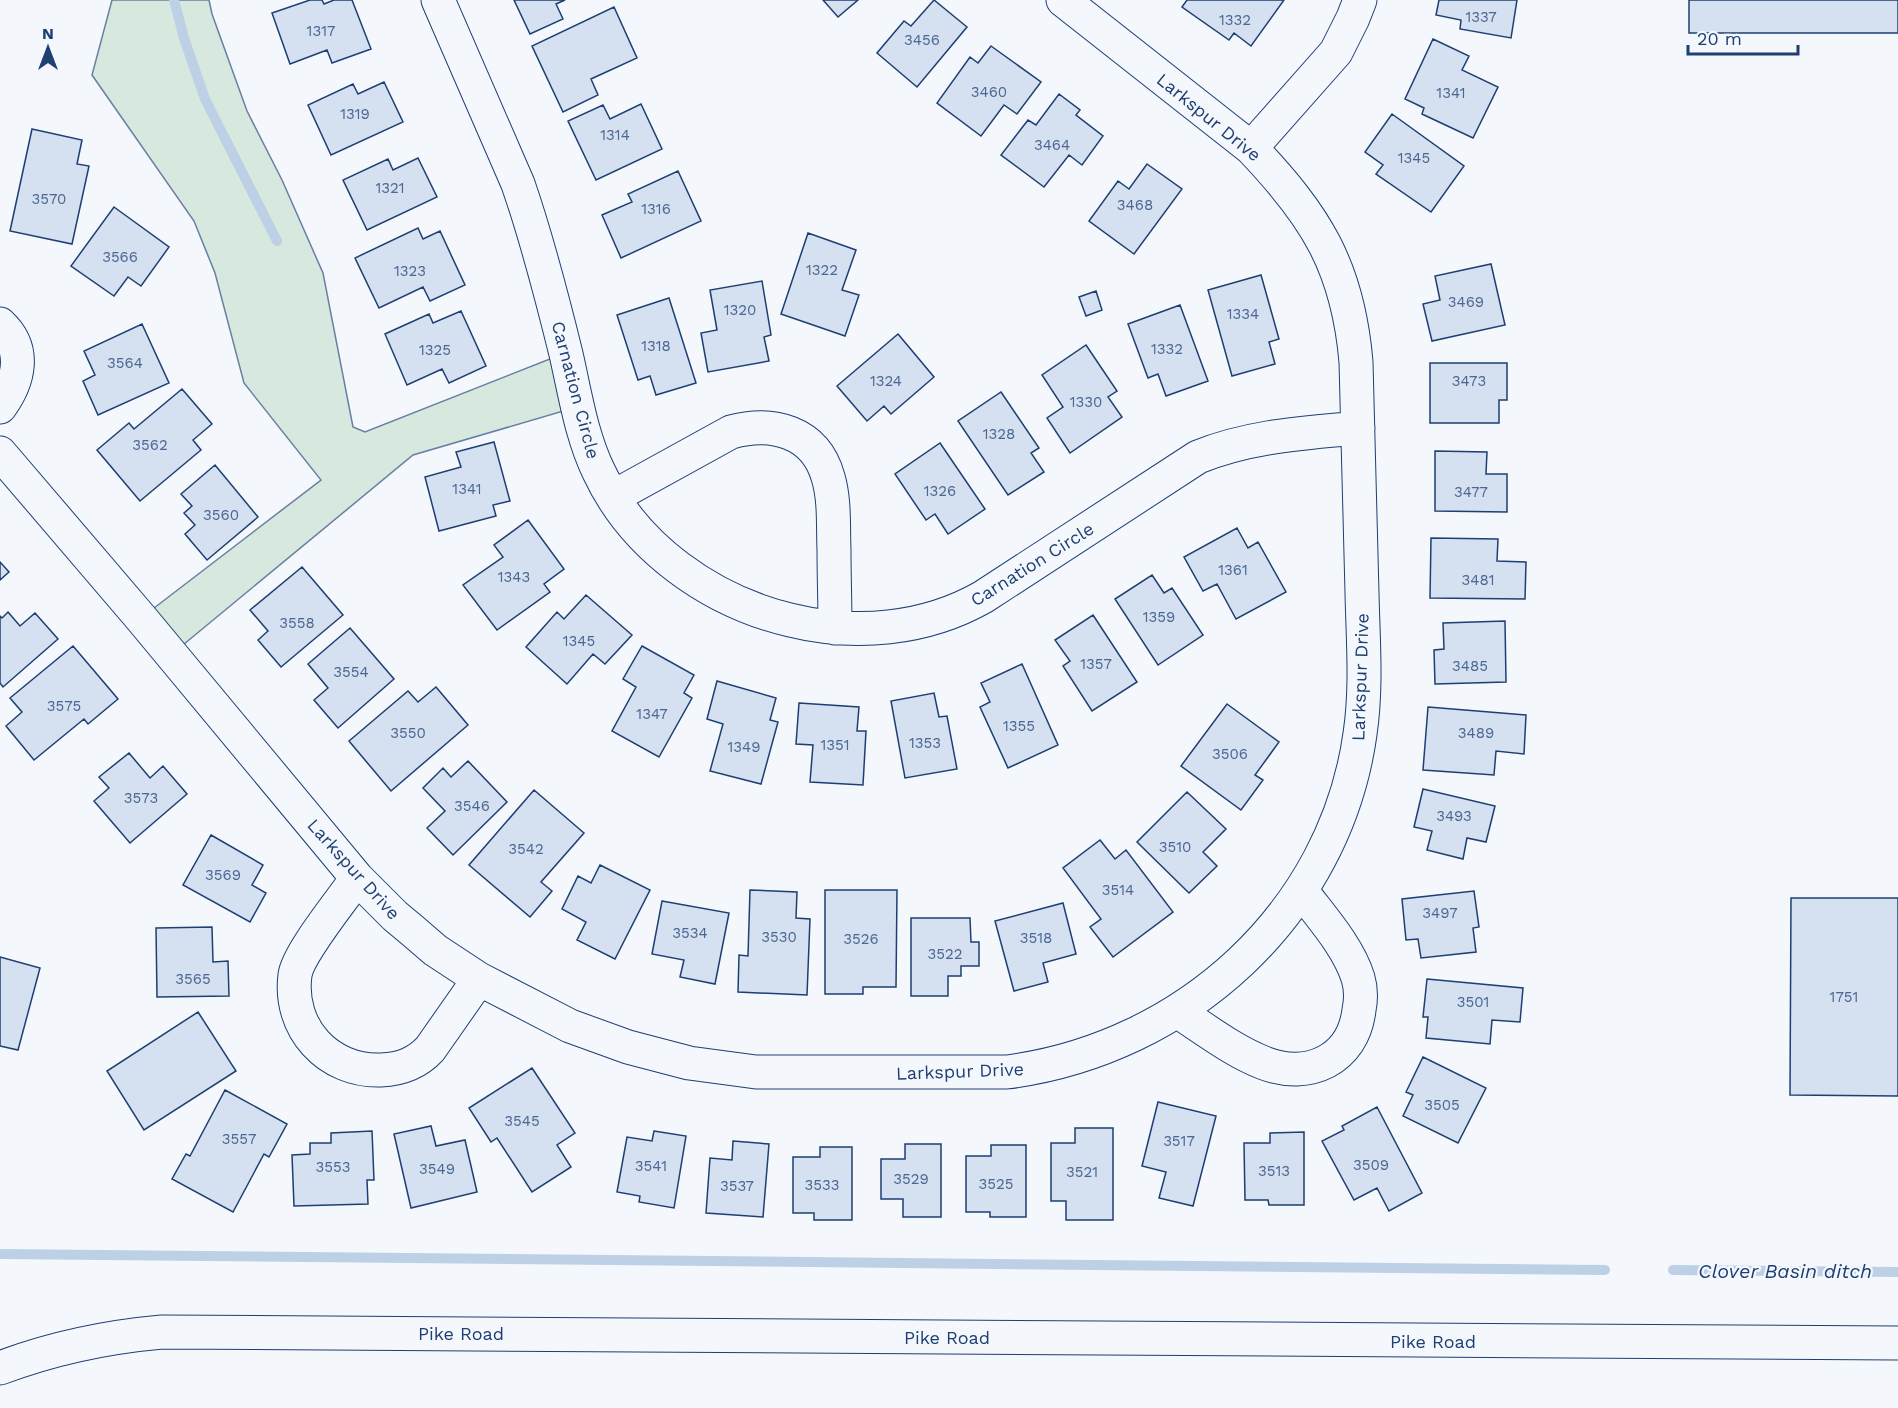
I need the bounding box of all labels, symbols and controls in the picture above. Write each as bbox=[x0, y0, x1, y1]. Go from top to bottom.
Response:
house number: 1337 bbox=[1465, 8, 1497, 26]
house number: 1332 bbox=[1219, 11, 1251, 29]
north arrow bbox=[18, 18, 78, 78]
scale bar bbox=[1688, 18, 1798, 56]
house number: 1317 bbox=[307, 22, 335, 40]
text: N bbox=[42, 24, 54, 43]
text: 20 m bbox=[1697, 28, 1742, 49]
house number: 3456 bbox=[904, 31, 940, 49]
street label: Larkspur Drive bbox=[1153, 69, 1265, 165]
house number: 3460 bbox=[971, 83, 1007, 101]
house number: 1341 bbox=[1436, 84, 1466, 102]
house number: 1319 bbox=[340, 105, 370, 123]
house number: 1314 bbox=[600, 126, 630, 144]
house number: 3464 bbox=[1034, 136, 1070, 154]
house number: 1345 bbox=[1398, 149, 1430, 167]
house number: 1321 bbox=[375, 179, 405, 197]
house number: 3570 bbox=[32, 190, 66, 208]
house number: 3468 bbox=[1117, 196, 1153, 214]
house number: 1316 bbox=[641, 200, 671, 218]
house number: 3566 bbox=[102, 248, 138, 266]
house number: 1322 bbox=[806, 261, 838, 279]
house number: 1323 bbox=[394, 262, 426, 280]
house number: 3469 bbox=[1448, 293, 1484, 311]
house number: 1320 bbox=[724, 301, 756, 319]
house number: 1334 bbox=[1227, 305, 1259, 323]
street label: Carnation Circle bbox=[548, 319, 604, 461]
house number: 1318 bbox=[641, 337, 671, 355]
house number: 1332 bbox=[1151, 340, 1183, 358]
house number: 1325 bbox=[419, 341, 451, 359]
house number: 3564 bbox=[107, 354, 143, 372]
house number: 1324 bbox=[870, 372, 902, 390]
house number: 3473 bbox=[1452, 372, 1486, 390]
house number: 1330 bbox=[1070, 393, 1102, 411]
house number: 1328 bbox=[983, 425, 1015, 443]
house number: 3562 bbox=[132, 436, 168, 454]
house number: 1341 bbox=[452, 480, 482, 498]
house number: 1326 bbox=[924, 482, 956, 500]
house number: 3477 bbox=[1454, 483, 1488, 501]
house number: 3560 bbox=[203, 506, 239, 524]
street label: Carnation Circle bbox=[966, 518, 1098, 610]
house number: 1361 bbox=[1218, 561, 1248, 579]
house number: 1343 bbox=[498, 568, 530, 586]
house number: 3481 bbox=[1461, 571, 1495, 589]
house number: 1359 bbox=[1143, 608, 1175, 626]
street label: Larkspur Drive bbox=[1347, 613, 1373, 741]
house number: 3558 bbox=[279, 614, 315, 632]
house number: 1345 bbox=[563, 632, 595, 650]
house number: 1357 bbox=[1080, 655, 1112, 673]
house number: 3485 bbox=[1452, 657, 1488, 675]
house number: 3554 bbox=[333, 663, 369, 681]
house number: 3575 bbox=[47, 697, 81, 715]
house number: 1347 bbox=[636, 705, 668, 723]
house number: 1355 bbox=[1003, 717, 1035, 735]
house number: 3550 bbox=[390, 724, 426, 742]
house number: 3489 bbox=[1458, 724, 1494, 742]
house number: 1353 bbox=[909, 734, 941, 752]
house number: 1351 bbox=[820, 736, 850, 754]
house number: 1349 bbox=[727, 738, 761, 756]
house number: 3506 bbox=[1212, 745, 1248, 763]
house number: 3573 bbox=[124, 789, 158, 807]
house number: 3546 bbox=[454, 797, 490, 815]
house number: 3493 bbox=[1436, 807, 1472, 825]
street label: Larkspur Drive bbox=[303, 814, 405, 924]
house number: 3510 bbox=[1159, 838, 1191, 856]
house number: 3542 bbox=[508, 840, 544, 858]
house number: 3569 bbox=[205, 866, 241, 884]
house number: 3514 bbox=[1102, 881, 1134, 899]
house number: 3497 bbox=[1422, 904, 1458, 922]
house number: 3534 bbox=[672, 924, 708, 942]
house number: 3530 bbox=[761, 928, 797, 946]
house number: 3518 bbox=[1020, 929, 1052, 947]
house number: 3526 bbox=[843, 930, 879, 948]
house number: 3522 bbox=[928, 945, 962, 963]
house number: 3565 bbox=[175, 970, 211, 988]
house number: 1751 bbox=[1830, 988, 1858, 1006]
house number: 3501 bbox=[1457, 993, 1489, 1011]
street label: Larkspur Drive bbox=[896, 1058, 1024, 1084]
house number: 3505 bbox=[1424, 1096, 1460, 1114]
house number: 3545 bbox=[504, 1112, 540, 1130]
house number: 3557 bbox=[222, 1130, 256, 1148]
house number: 3517 bbox=[1163, 1132, 1195, 1150]
house number: 3509 bbox=[1353, 1156, 1389, 1174]
house number: 3541 bbox=[635, 1157, 667, 1175]
house number: 3553 bbox=[316, 1158, 350, 1176]
house number: 3549 bbox=[419, 1160, 455, 1178]
house number: 3513 bbox=[1258, 1162, 1290, 1180]
house number: 3521 bbox=[1066, 1163, 1098, 1181]
house number: 3529 bbox=[893, 1170, 929, 1188]
house number: 3525 bbox=[979, 1175, 1013, 1193]
house number: 3533 bbox=[805, 1176, 839, 1194]
house number: 3537 bbox=[720, 1177, 754, 1195]
water label: Clover Basin ditch bbox=[1698, 1259, 1872, 1283]
street label: Pike Road bbox=[418, 1323, 504, 1344]
street label: Pike Road bbox=[904, 1327, 990, 1348]
street label: Pike Road bbox=[1390, 1331, 1476, 1352]

